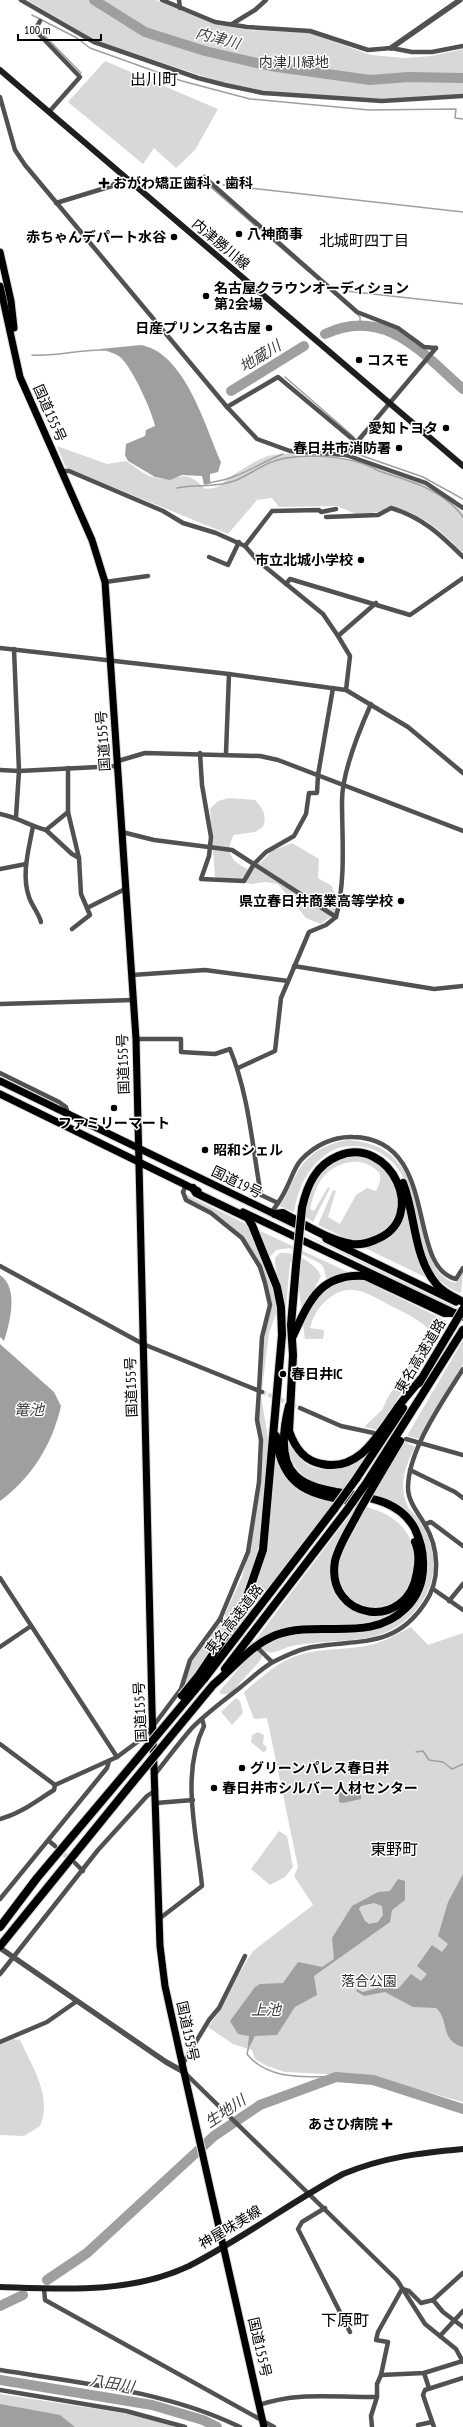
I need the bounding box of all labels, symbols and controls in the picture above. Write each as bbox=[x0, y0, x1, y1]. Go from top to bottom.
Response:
scale bar bbox=[18, 16, 101, 42]
text: 100 m bbox=[24, 22, 51, 37]
water label: 内津川 bbox=[194, 23, 244, 54]
park label: 内津川緑地 bbox=[259, 53, 329, 71]
district label: 出川町 bbox=[130, 69, 178, 89]
place label: おがわ矯正歯科・歯科 bbox=[113, 174, 253, 192]
marker: おがわ矯正歯科・歯科 bbox=[98, 177, 110, 189]
street label: 内津勝川線 bbox=[188, 215, 254, 273]
place label: 八神商事 bbox=[247, 225, 303, 243]
place label: 赤ちゃんデパート水谷 bbox=[26, 228, 167, 246]
marker: 八神商事 bbox=[234, 229, 244, 239]
district label: 北城町四丁目 bbox=[319, 231, 409, 250]
marker: 赤ちゃんデパート水谷 bbox=[169, 232, 179, 242]
place label: 名古屋クラウンオーディション 第2会場 bbox=[214, 279, 409, 313]
marker: 名古屋クラウンオーディション 第2会場 bbox=[201, 291, 211, 301]
place label: 日産プリンス名古屋 bbox=[135, 319, 261, 337]
marker: 日産プリンス名古屋 bbox=[264, 323, 274, 333]
water label: 地蔵川 bbox=[236, 335, 286, 376]
place label: コスモ bbox=[367, 351, 409, 369]
marker: コスモ bbox=[354, 355, 364, 365]
street label: 国道155号 bbox=[29, 382, 71, 444]
place label: 愛知トヨタ bbox=[368, 419, 438, 437]
marker: 愛知トヨタ bbox=[441, 423, 451, 433]
place label: 春日井市消防署 bbox=[293, 439, 391, 457]
marker: 春日井市消防署 bbox=[394, 443, 404, 453]
place label: 市立北城小学校 bbox=[255, 551, 353, 569]
marker: 市立北城小学校 bbox=[356, 555, 366, 565]
street label: 国道155号 bbox=[92, 710, 114, 772]
place label: 県立春日井商業高等学校 bbox=[239, 892, 393, 910]
marker: 県立春日井商業高等学校 bbox=[396, 896, 406, 906]
street label: 国道155号 bbox=[113, 1033, 133, 1095]
marker: ファミリーマート bbox=[109, 1103, 119, 1113]
place label: ファミリーマート bbox=[58, 1114, 170, 1132]
place label: 昭和シェル bbox=[213, 1141, 283, 1159]
marker: 昭和シェル bbox=[200, 1145, 210, 1155]
street label: 国道19号 bbox=[209, 1162, 265, 1202]
street label: 東名高速道路 bbox=[391, 1315, 449, 1397]
street label: 国道155号 bbox=[121, 1356, 141, 1418]
place label: 春日井IC bbox=[291, 1365, 343, 1383]
marker: 春日井IC bbox=[278, 1369, 288, 1379]
water label: 篭池 bbox=[14, 1400, 46, 1419]
street label: 東名高速道路 bbox=[201, 1580, 267, 1658]
street label: 国道155号 bbox=[129, 1681, 151, 1743]
place label: グリーンパレス春日井 bbox=[250, 1759, 389, 1777]
marker: グリーンパレス春日井 bbox=[237, 1763, 247, 1773]
place label: 春日井市シルバー人材センター bbox=[222, 1779, 418, 1797]
marker: 春日井市シルバー人材センター bbox=[209, 1783, 219, 1793]
district label: 東野町 bbox=[370, 1839, 418, 1859]
park label: 落合公園 bbox=[341, 1972, 397, 1990]
street label: 国道155号 bbox=[173, 1999, 203, 2063]
water label: 上池 bbox=[251, 2000, 283, 2019]
water label: 生地川 bbox=[201, 2089, 251, 2131]
place label: あさひ病院 bbox=[308, 2115, 378, 2133]
marker: あさひ病院 bbox=[381, 2118, 393, 2130]
street label: 神屋味美線 bbox=[195, 2201, 265, 2253]
district label: 下原町 bbox=[321, 2310, 369, 2330]
street label: 国道155号 bbox=[244, 2315, 276, 2379]
water label: 八田川 bbox=[88, 2370, 138, 2396]

